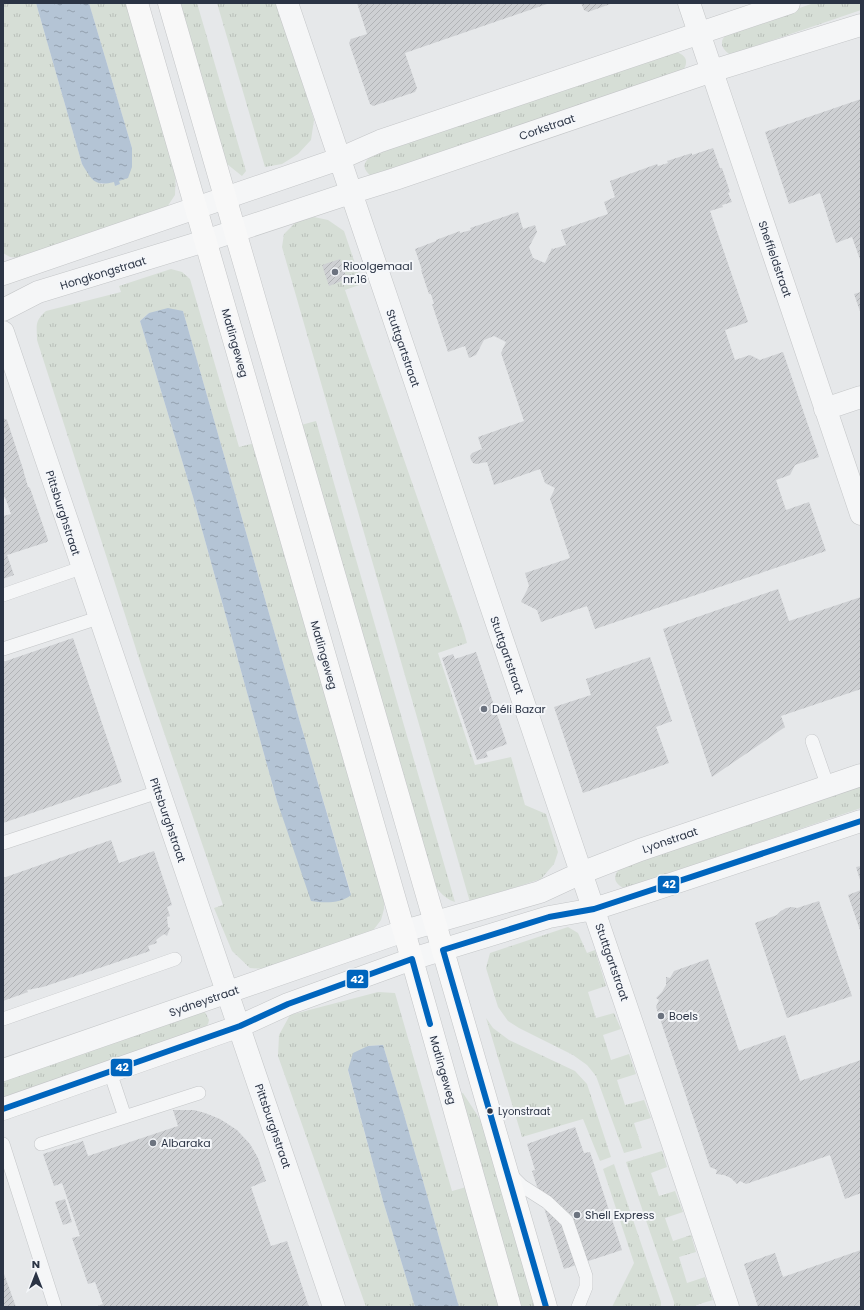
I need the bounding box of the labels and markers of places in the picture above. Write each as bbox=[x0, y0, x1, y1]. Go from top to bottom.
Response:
place label: Rioolgemaal nr.16 bbox=[343, 258, 412, 287]
marker: Rioolgemaal nr.16 bbox=[330, 267, 340, 277]
place label: Déli Bazar bbox=[492, 701, 546, 717]
marker: Déli Bazar bbox=[479, 704, 489, 714]
place label: Boels bbox=[669, 1008, 698, 1024]
marker: Boels bbox=[656, 1011, 666, 1021]
place label: Lyonstraat bbox=[498, 1104, 551, 1119]
marker: Lyonstraat bbox=[485, 1106, 495, 1116]
place label: Albaraka bbox=[161, 1135, 211, 1151]
marker: Albaraka bbox=[148, 1138, 158, 1148]
place label: Shell Express bbox=[585, 1207, 655, 1223]
marker: Shell Express bbox=[572, 1210, 582, 1220]

